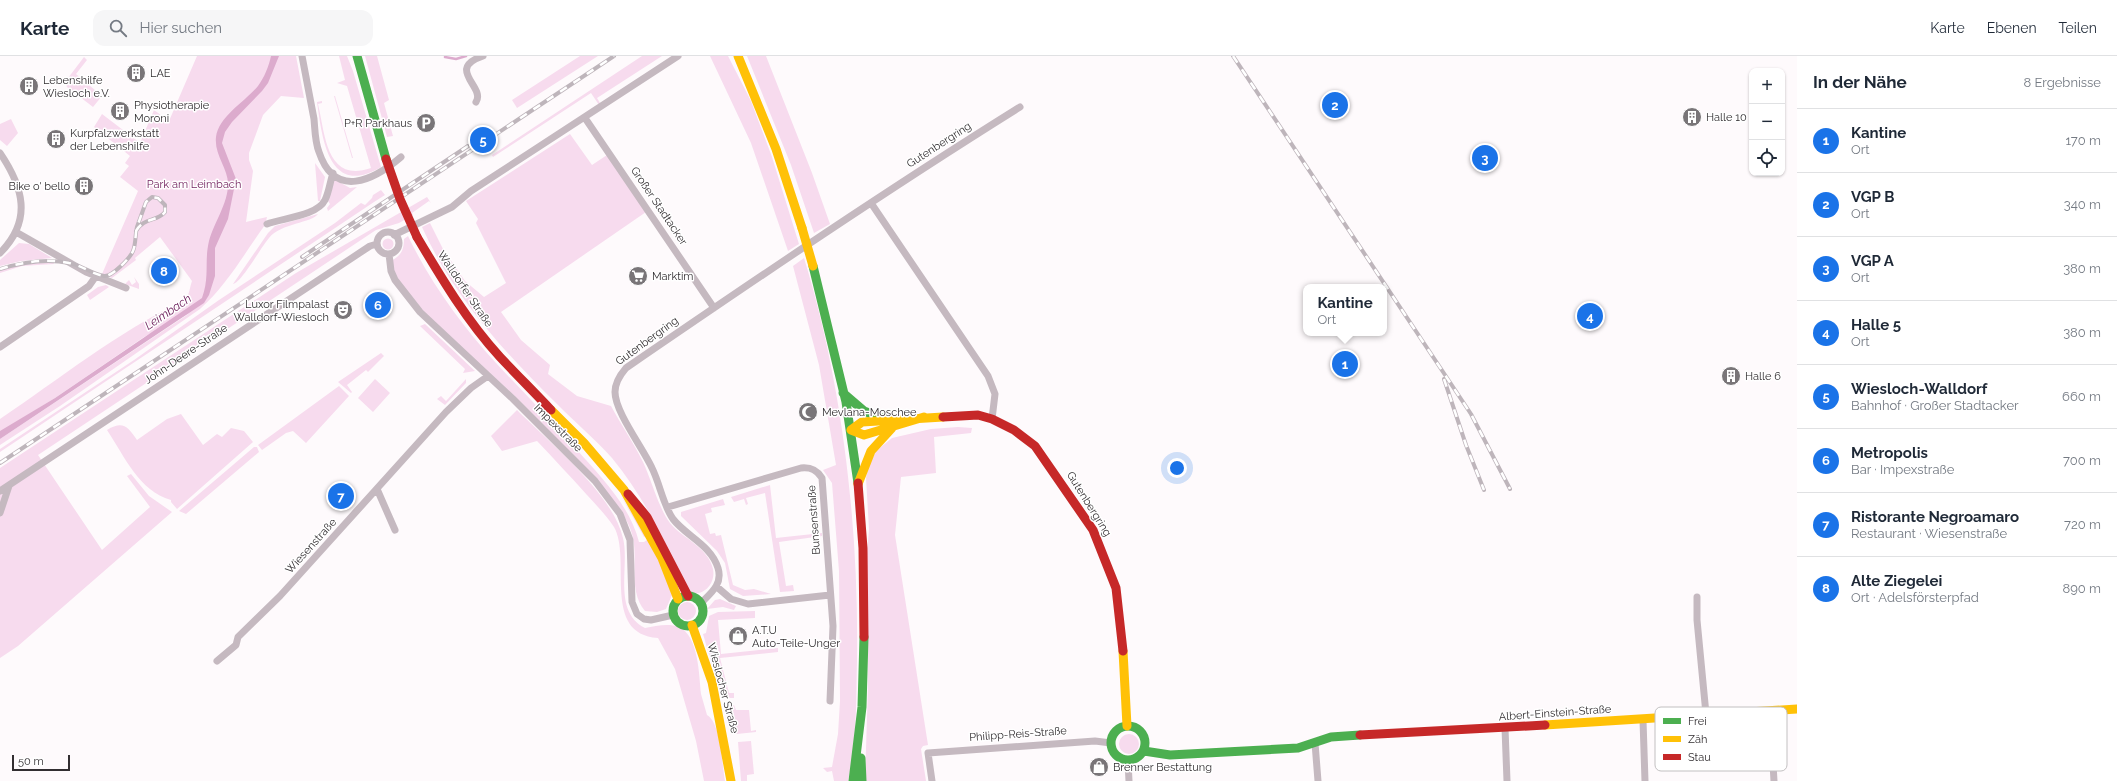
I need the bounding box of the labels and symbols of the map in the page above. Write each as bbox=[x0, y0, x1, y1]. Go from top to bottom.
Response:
building icon: LAE bbox=[125, 62, 147, 84]
place label: LAE bbox=[150, 67, 171, 80]
place label: Lebenshilfe Wiesloch e.V. bbox=[43, 74, 110, 100]
building icon: Lebenshilfe Wiesloch e.V. bbox=[18, 75, 40, 97]
pin: 2 bbox=[1322, 90, 1348, 120]
place label: Physiotherapie Moroni bbox=[134, 99, 210, 125]
building icon: Physiotherapie Moroni bbox=[109, 100, 131, 122]
building icon: Halle 10 bbox=[1681, 106, 1703, 128]
place label: Halle 10 bbox=[1706, 111, 1747, 124]
parking icon: P+R Parkhaus bbox=[415, 112, 437, 134]
place label: P+R Parkhaus bbox=[344, 117, 412, 130]
street label: Gutenbergring bbox=[904, 119, 974, 171]
pin: 5 bbox=[470, 125, 496, 155]
place label: Kurpfalzwerkstatt der Lebenshilfe bbox=[70, 127, 159, 153]
building icon: Kurpfalzwerkstatt der Lebenshilfe bbox=[45, 128, 67, 150]
pin: 3 bbox=[1472, 143, 1498, 173]
street label: Großer Stadtacker bbox=[628, 164, 690, 248]
building icon: Bike o' bello bbox=[73, 175, 95, 197]
park label: Park am Leimbach bbox=[147, 178, 241, 191]
place label: Bike o' bello bbox=[9, 180, 70, 193]
street label: Walldorfer Straße bbox=[435, 248, 496, 330]
pin: 8 bbox=[151, 256, 177, 286]
supermarket icon: Marktim bbox=[627, 265, 649, 287]
place label: Marktim bbox=[652, 270, 693, 283]
pin: 6 bbox=[365, 290, 391, 320]
water label: Leimbach bbox=[142, 291, 194, 333]
place label: Luxor Filmpalast Walldorf-Wiesloch bbox=[234, 298, 329, 324]
theatre icon: Luxor Filmpalast Walldorf-Wiesloch bbox=[332, 299, 354, 321]
pin: 4 bbox=[1577, 301, 1603, 331]
street label: Gutenbergring bbox=[613, 314, 681, 368]
street label: John-Deere-Straße bbox=[142, 321, 230, 387]
pin: 1 bbox=[1332, 349, 1358, 379]
building icon: Halle 6 bbox=[1720, 365, 1742, 387]
place label: Halle 6 bbox=[1745, 370, 1781, 383]
street label: Impexstraße bbox=[531, 401, 585, 455]
mosque icon: Mevlana-Moschee bbox=[797, 401, 819, 423]
place label: Mevlana-Moschee bbox=[822, 406, 917, 419]
your location bbox=[1167, 458, 1187, 478]
street label: Gutenbergring bbox=[1064, 469, 1114, 539]
pin: 7 bbox=[328, 481, 354, 511]
street label: Bunsenstraße bbox=[805, 484, 823, 555]
street label: Wiesenstraße bbox=[283, 515, 340, 576]
place label: A.T.U Auto-Teile-Unger bbox=[752, 624, 840, 650]
shop icon: A.T.U Auto-Teile-Unger bbox=[727, 625, 749, 647]
street label: Wieslocher Straße bbox=[705, 641, 741, 735]
street label: Albert-Einstein-Straße bbox=[1498, 703, 1612, 723]
legend bbox=[1655, 707, 1787, 771]
text: Frei bbox=[1688, 715, 1707, 728]
street label: Philipp-Reis-Straße bbox=[969, 724, 1068, 744]
text: Zäh bbox=[1688, 733, 1707, 746]
text: Stau bbox=[1688, 751, 1711, 764]
scale bar bbox=[12, 753, 70, 772]
shop icon: Brenner Bestattung bbox=[1088, 756, 1110, 778]
place label: Brenner Bestattung bbox=[1113, 761, 1212, 774]

